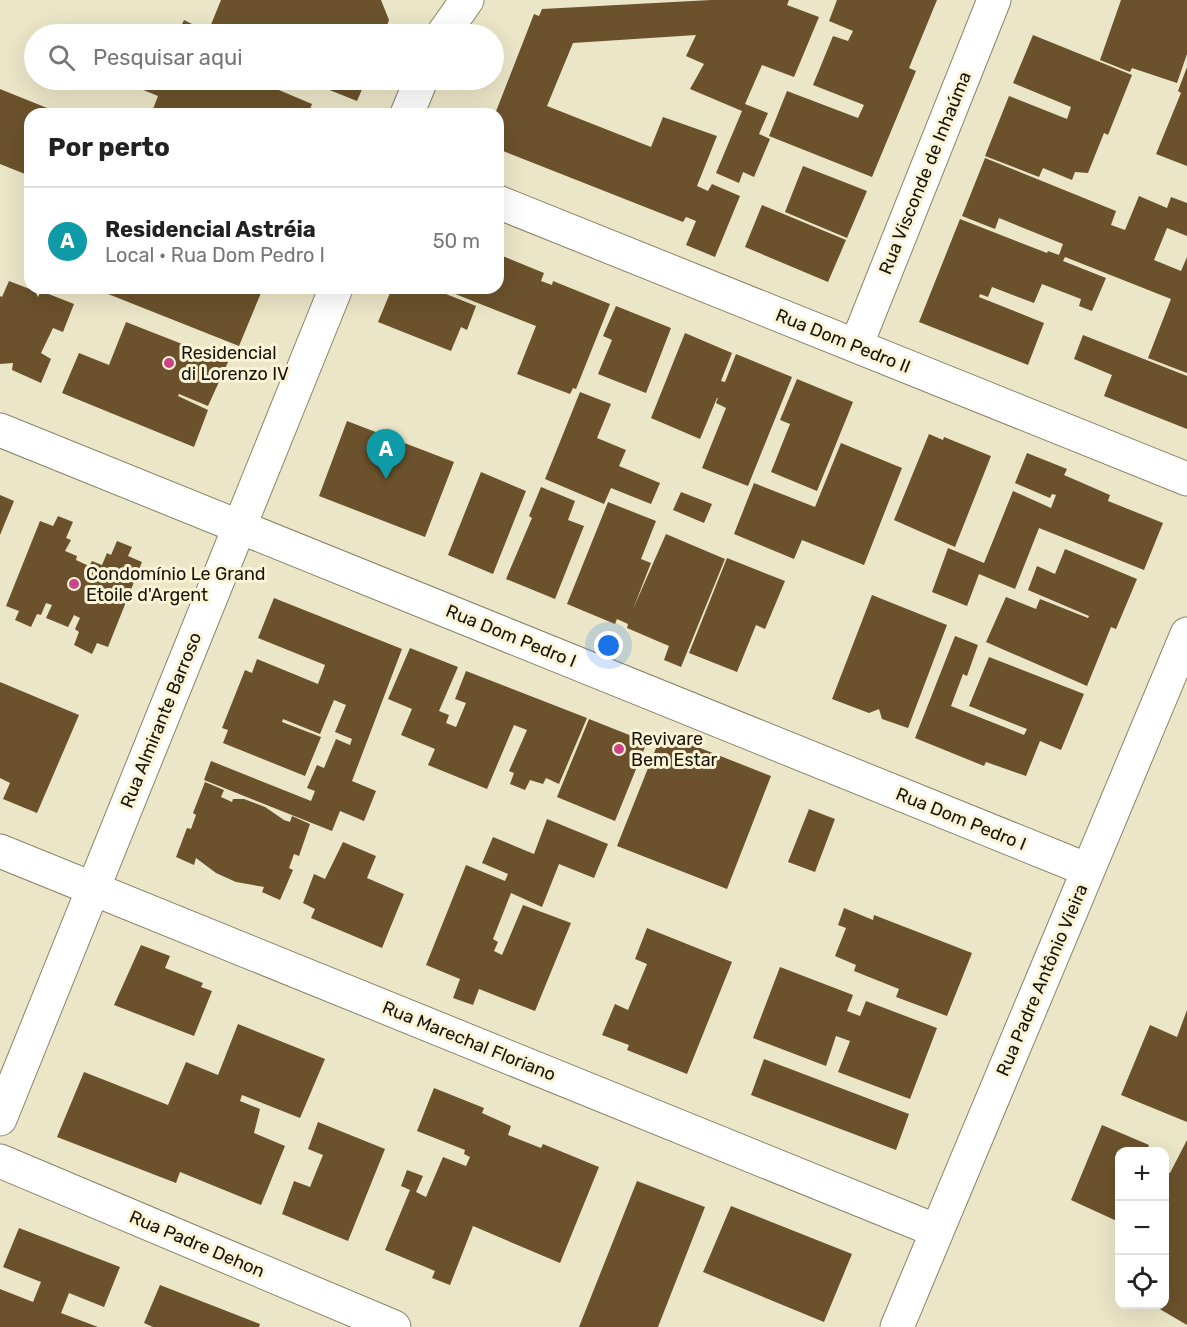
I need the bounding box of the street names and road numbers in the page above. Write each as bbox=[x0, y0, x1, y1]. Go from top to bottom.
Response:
street label: Rua Visconde de Inhaúma bbox=[874, 68, 976, 278]
street label: Rua Dom Pedro II bbox=[772, 304, 914, 378]
street label: Rua Dom Pedro I bbox=[443, 600, 579, 672]
street label: Rua Almirante Barroso bbox=[116, 629, 206, 811]
street label: Rua Dom Pedro I bbox=[893, 783, 1029, 855]
street label: Rua Padre Antônio Vieira bbox=[992, 881, 1092, 1079]
street label: Rua Marechal Floriano bbox=[379, 996, 559, 1086]
street label: Rua Padre Dehon bbox=[126, 1206, 268, 1282]

